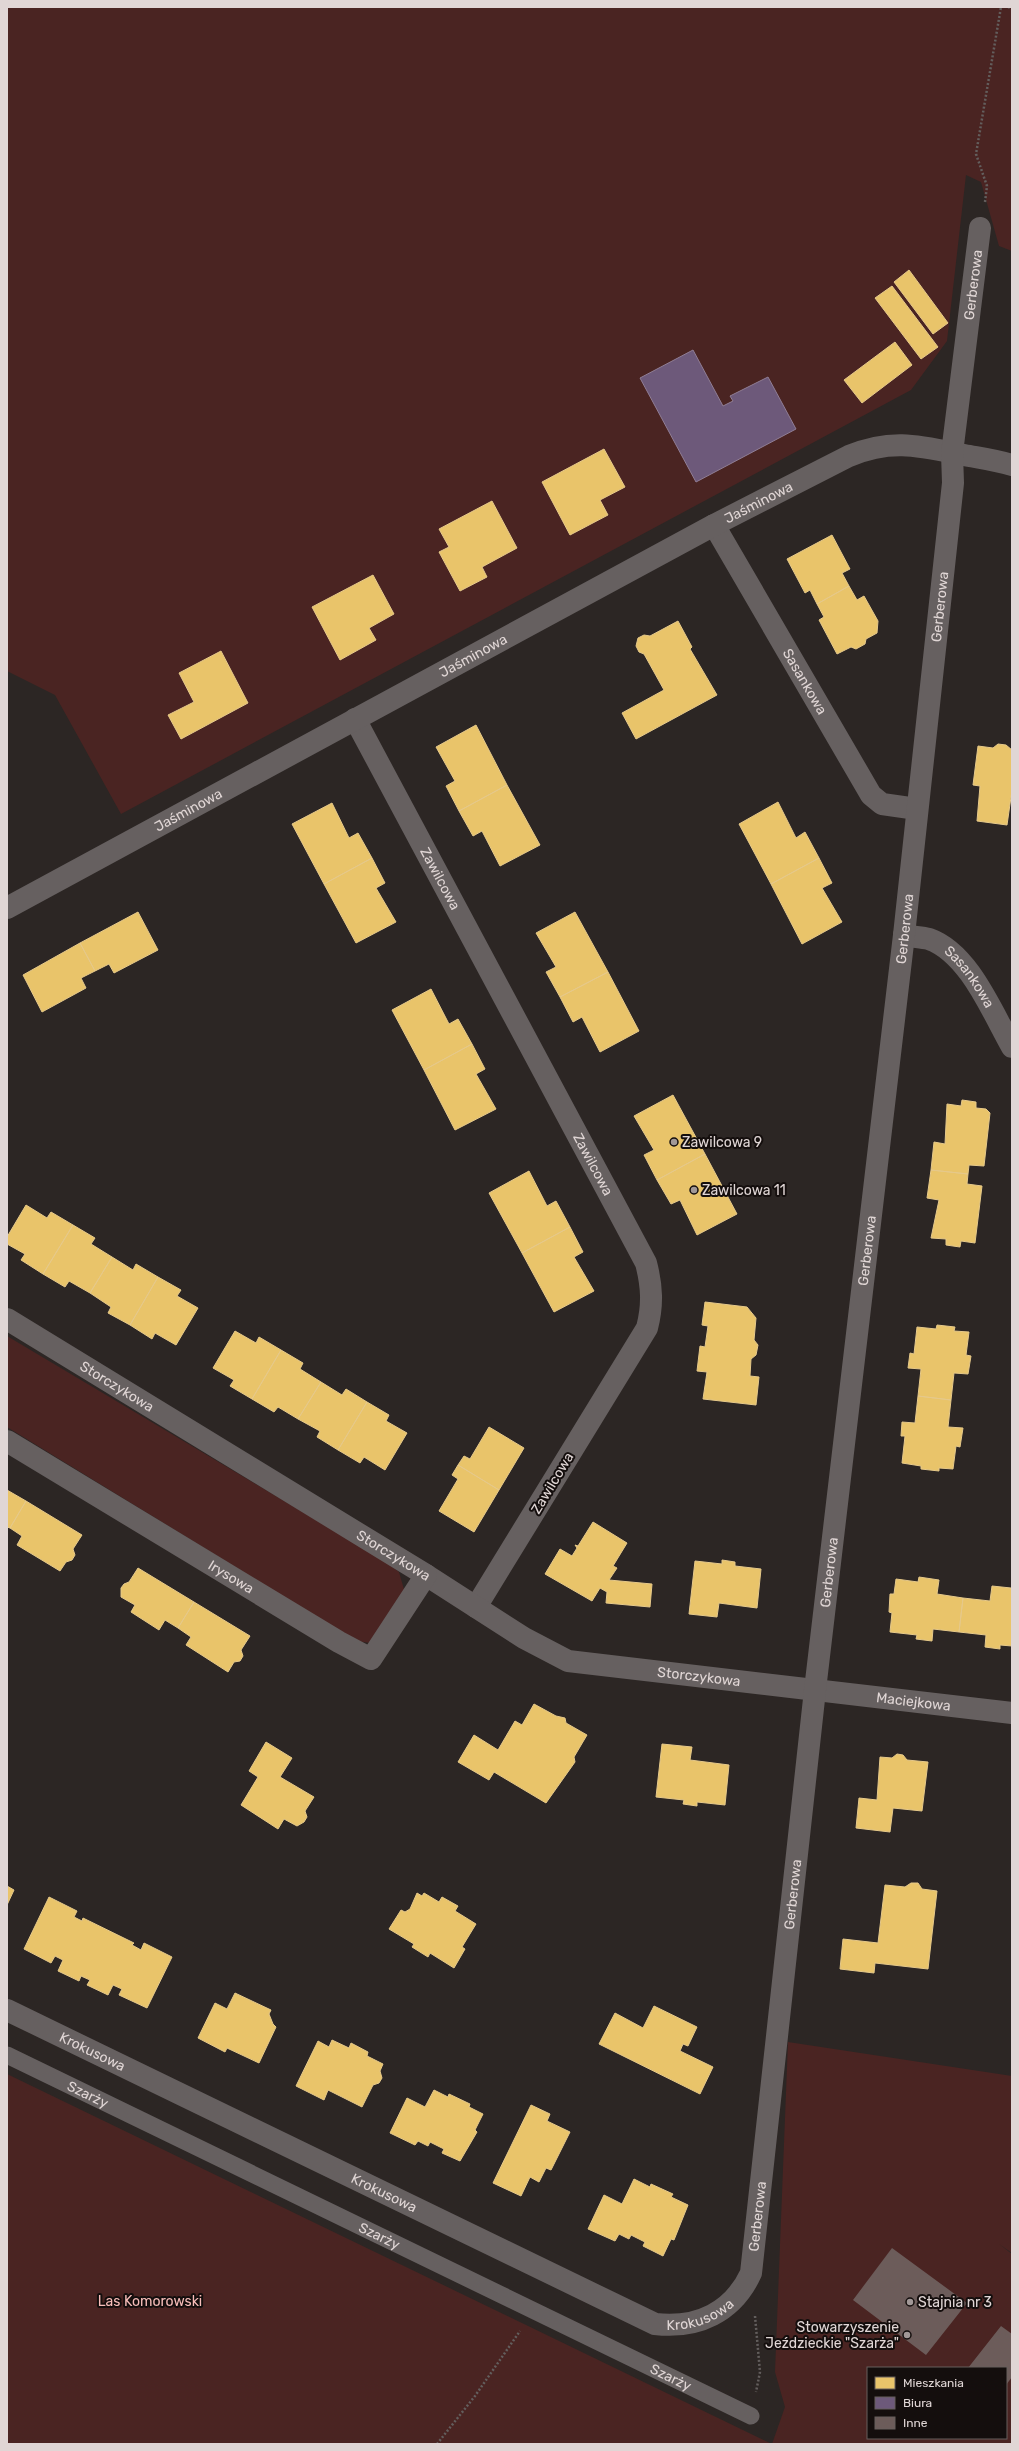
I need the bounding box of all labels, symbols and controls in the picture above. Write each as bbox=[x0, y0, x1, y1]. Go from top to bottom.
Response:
street label: Gerberowa bbox=[961, 249, 986, 321]
street label: Jaśminowa bbox=[722, 478, 796, 527]
street label: Gerberowa bbox=[928, 571, 952, 643]
street label: Jaśminowa bbox=[436, 631, 510, 681]
street label: Sasankowa bbox=[779, 646, 830, 718]
street label: Jaśminowa bbox=[152, 785, 225, 836]
street label: Zawilcowa bbox=[416, 845, 464, 913]
street label: Gerberowa bbox=[893, 893, 917, 965]
street label: Sasankowa bbox=[941, 942, 998, 1011]
street label: Zawilcowa bbox=[569, 1130, 616, 1199]
place label: Zawilcowa 9 bbox=[682, 1134, 762, 1151]
marker: Zawilcowa 9 bbox=[669, 1137, 679, 1147]
place label: Zawilcowa 11 bbox=[702, 1182, 786, 1199]
marker: Zawilcowa 11 bbox=[689, 1185, 699, 1195]
street label: Gerberowa bbox=[855, 1215, 880, 1287]
street label: Storczykowa bbox=[77, 1358, 157, 1416]
street label: Zawilcowa bbox=[528, 1450, 577, 1517]
street label: Storczykowa bbox=[353, 1527, 433, 1585]
street label: Gerberowa bbox=[817, 1536, 842, 1609]
street label: Irysowa bbox=[205, 1557, 257, 1597]
street label: Storczykowa bbox=[656, 1664, 741, 1690]
street label: Maciejkowa bbox=[875, 1689, 952, 1715]
street label: Gerberowa bbox=[781, 1858, 805, 1930]
street label: Krokusowa bbox=[57, 2029, 128, 2075]
street label: Szarży bbox=[64, 2078, 111, 2112]
street label: Krokusowa bbox=[348, 2170, 420, 2216]
street label: Gerberowa bbox=[745, 2180, 770, 2252]
street label: Szarży bbox=[356, 2219, 403, 2253]
park label: Las Komorowski bbox=[98, 2293, 202, 2310]
place label: Stajnia nr 3 bbox=[918, 2294, 992, 2311]
street label: Krokusowa bbox=[666, 2295, 737, 2334]
marker: Stajnia nr 3 bbox=[905, 2297, 915, 2307]
place label: Stowarzyszenie Jeździeckie "Szarża" bbox=[765, 2319, 899, 2352]
marker: Stowarzyszenie Jeździeckie "Szarża" bbox=[902, 2330, 912, 2340]
street label: Szarży bbox=[647, 2360, 694, 2395]
legend bbox=[867, 2367, 1007, 2439]
text: Mieszkania bbox=[903, 2376, 964, 2390]
text: Biura bbox=[903, 2396, 932, 2410]
text: Inne bbox=[903, 2416, 928, 2430]

